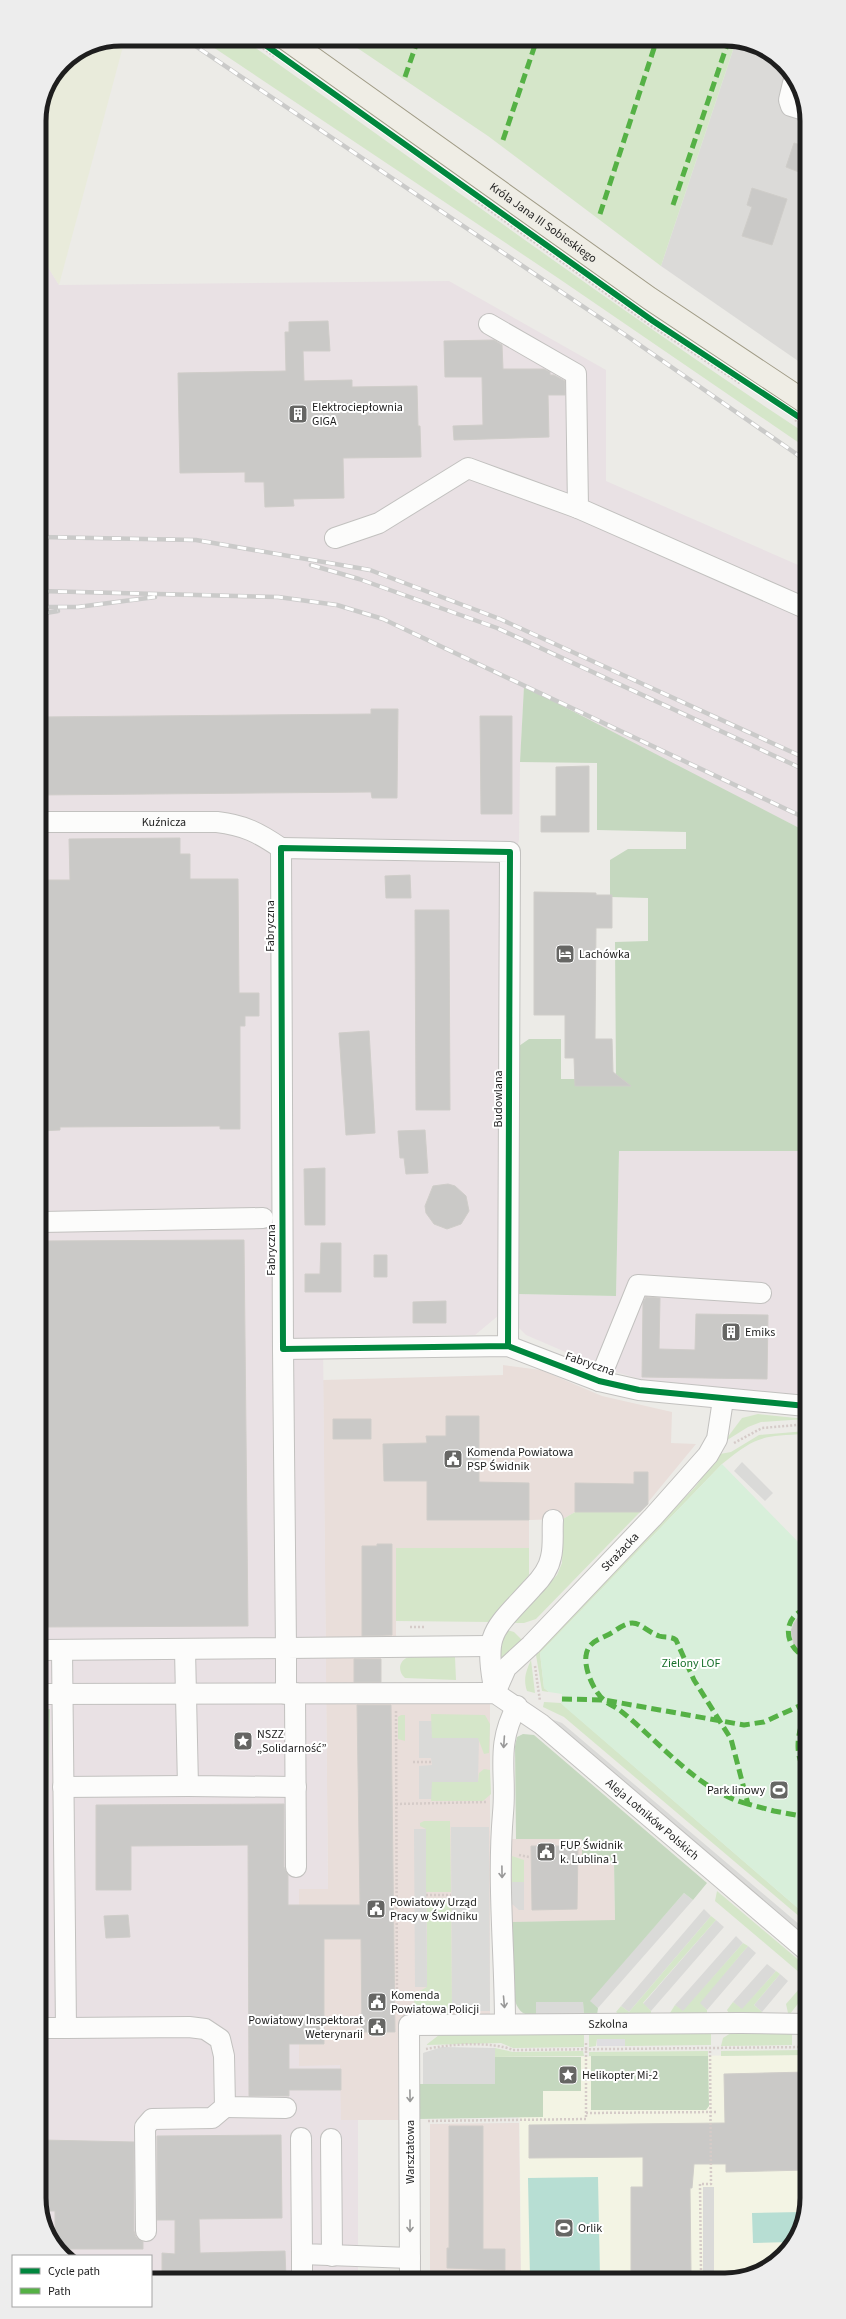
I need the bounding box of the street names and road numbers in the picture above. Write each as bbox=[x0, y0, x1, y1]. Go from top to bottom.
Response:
street label: Króla Jana III Sobieskiego bbox=[486, 178, 600, 267]
street label: Kuźnicza bbox=[142, 814, 186, 831]
street label: Fabryczna bbox=[262, 900, 279, 952]
street label: Budowlana bbox=[490, 1070, 507, 1128]
street label: Fabryczna bbox=[263, 1224, 280, 1276]
street label: Fabryczna bbox=[563, 1348, 617, 1380]
street label: Strażacka bbox=[597, 1528, 643, 1575]
street label: Aleja Lotników Polskich bbox=[602, 1774, 703, 1864]
street label: Szkolna bbox=[588, 2015, 628, 2032]
street label: Warsztatowa bbox=[402, 2120, 419, 2184]

